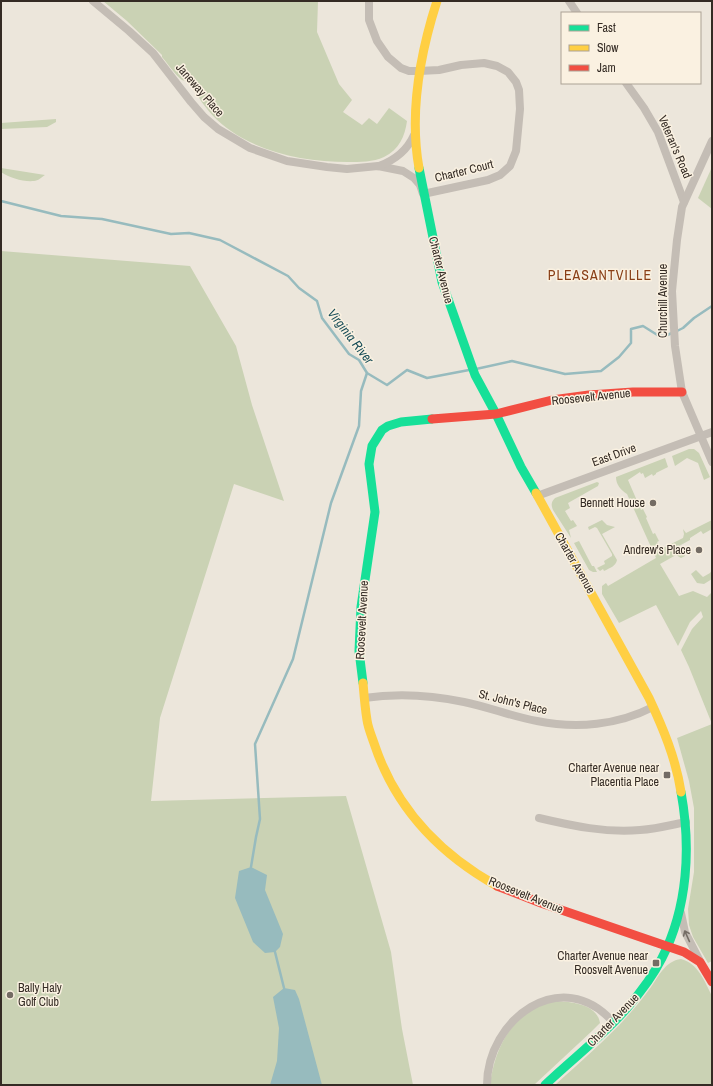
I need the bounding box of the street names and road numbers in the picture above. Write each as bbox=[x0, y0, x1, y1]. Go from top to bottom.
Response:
street label: Janeway Place bbox=[172, 60, 228, 120]
street label: Veteran's Road bbox=[655, 113, 695, 181]
street label: Charter Court bbox=[433, 156, 495, 186]
street label: Charter Avenue bbox=[425, 235, 457, 305]
street label: Churchill Avenue bbox=[655, 264, 671, 338]
street label: Roosevelt Avenue bbox=[551, 385, 631, 409]
street label: East Drive bbox=[590, 440, 638, 470]
street label: Charter Avenue bbox=[551, 529, 599, 597]
street label: Roosevelt Avenue bbox=[352, 580, 372, 660]
street label: St. John's Place bbox=[477, 686, 549, 718]
street label: Roosevelt Avenue bbox=[486, 873, 566, 917]
street label: Charter Avenue bbox=[584, 990, 642, 1050]

